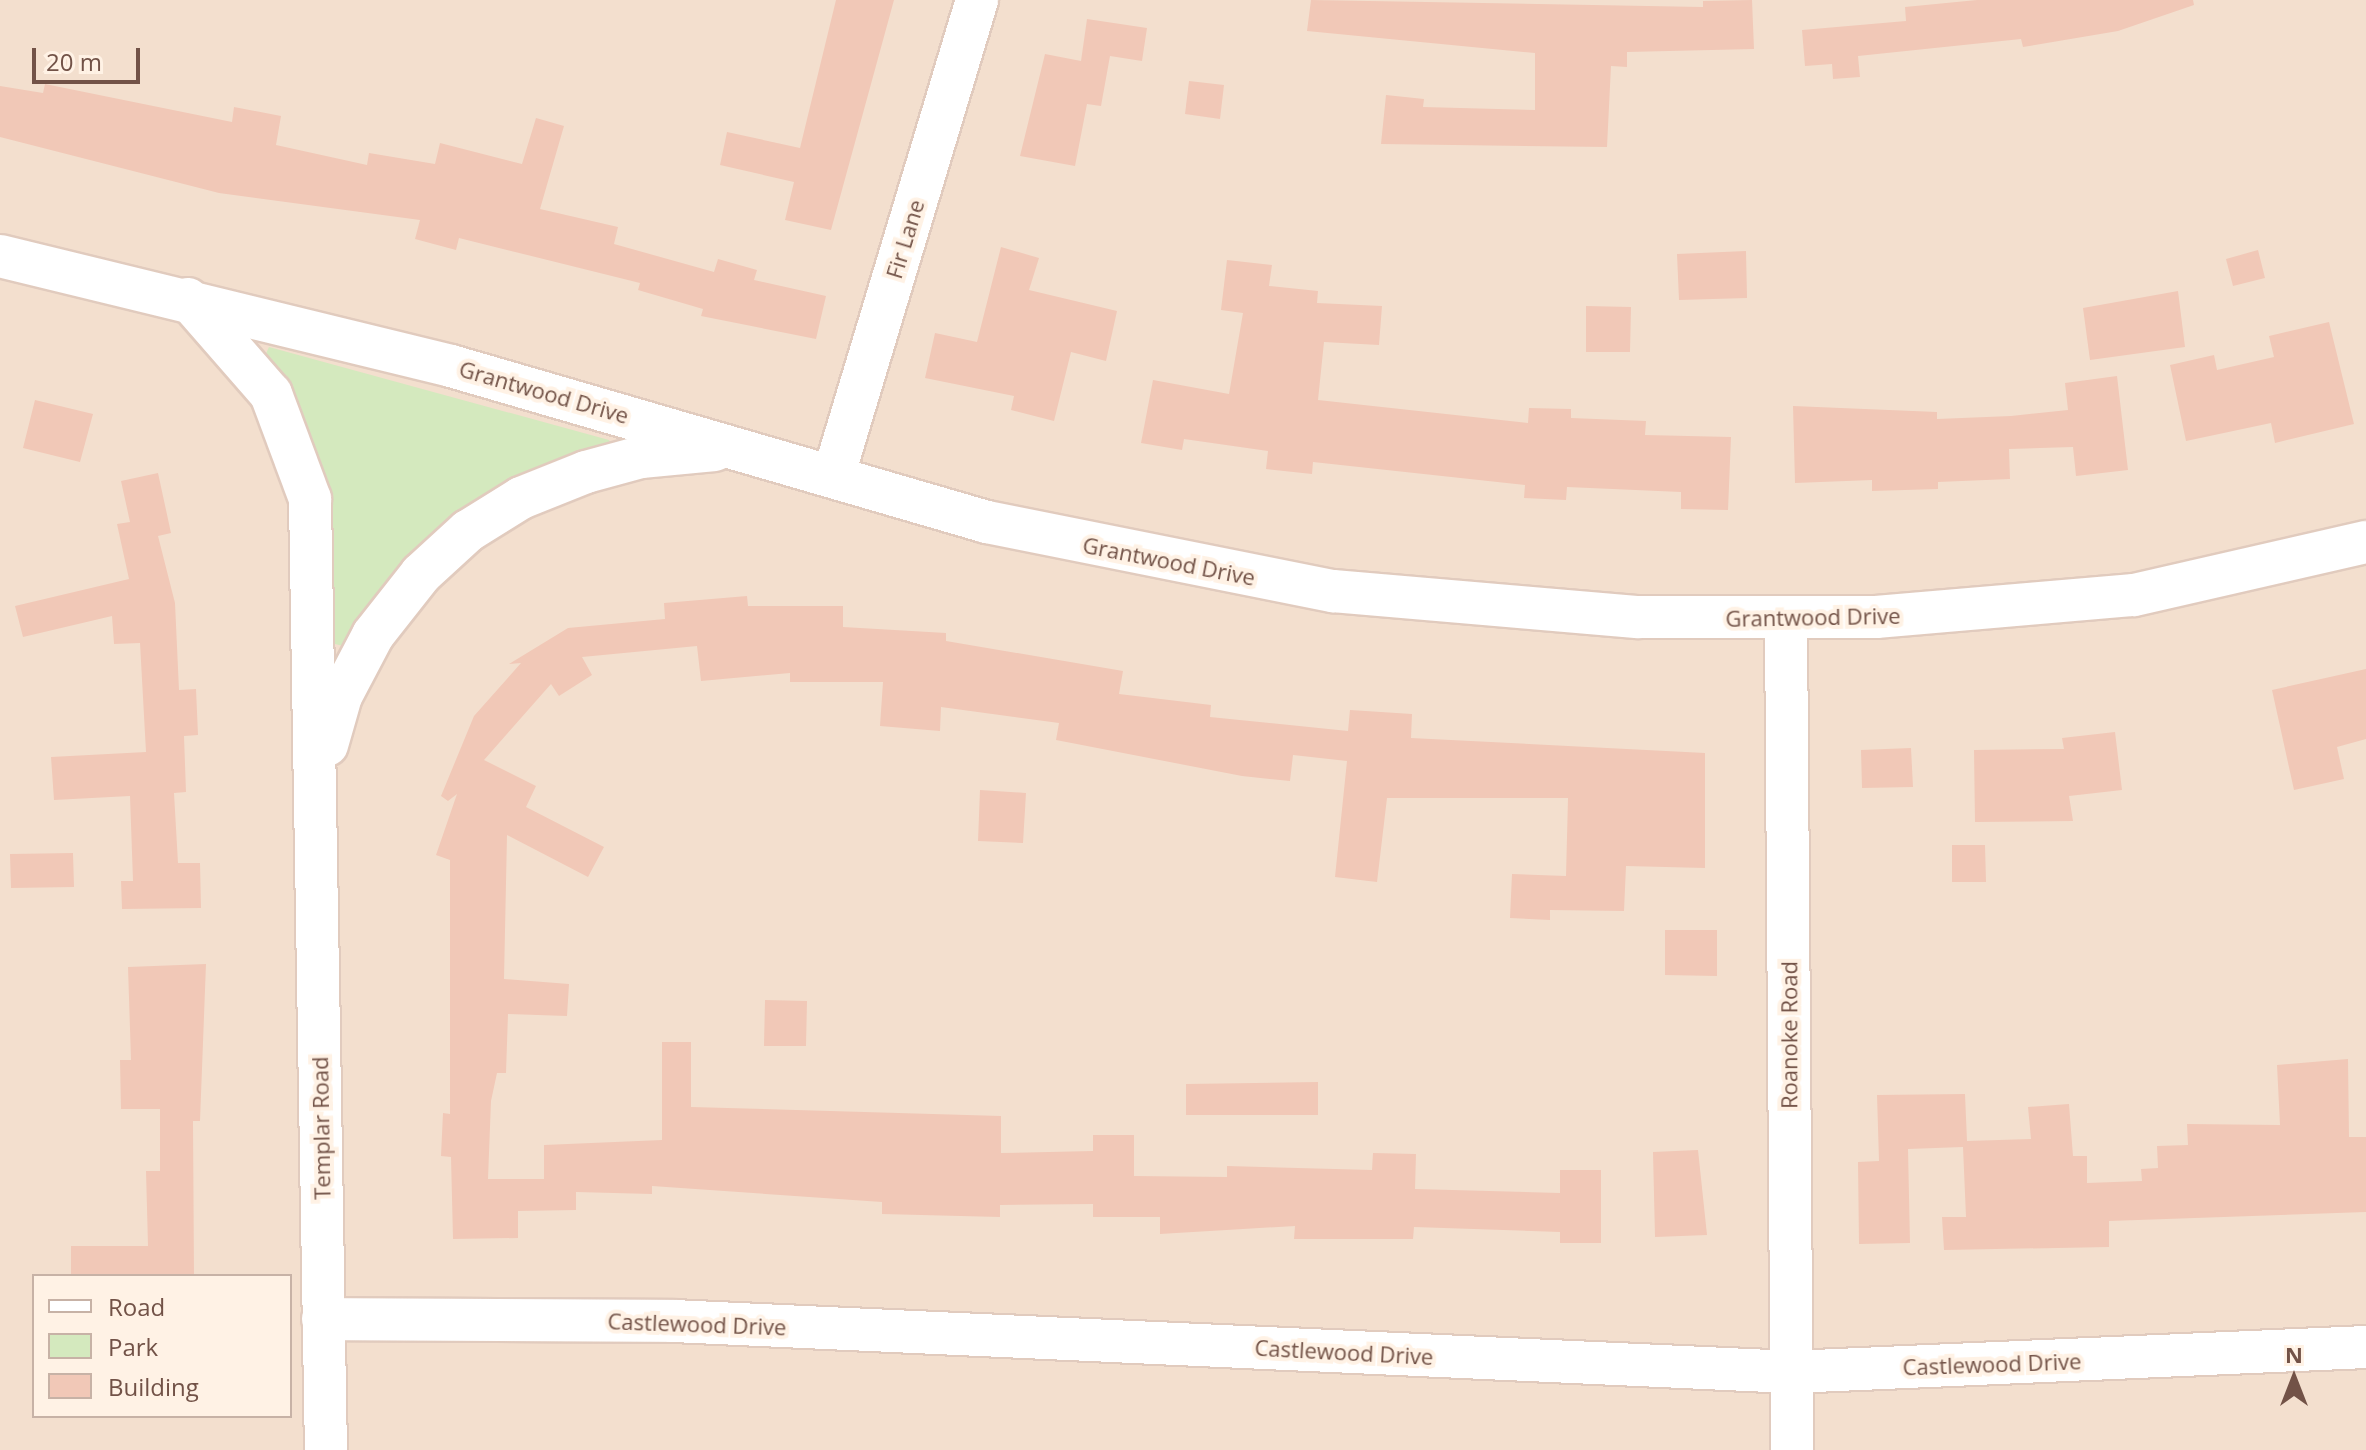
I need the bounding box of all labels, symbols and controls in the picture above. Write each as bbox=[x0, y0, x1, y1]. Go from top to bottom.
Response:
scale bar bbox=[36, 32, 144, 82]
text: 20 m bbox=[46, 45, 102, 78]
street label: Fir Lane bbox=[881, 196, 929, 282]
street label: Grantwood Drive bbox=[456, 355, 632, 429]
street label: Grantwood Drive bbox=[1081, 531, 1257, 591]
street label: Grantwood Drive bbox=[1725, 602, 1901, 632]
street label: Roanoke Road bbox=[1776, 961, 1802, 1109]
street label: Templar Road bbox=[307, 1056, 335, 1200]
legend bbox=[32, 1274, 292, 1418]
text: Road bbox=[108, 1290, 165, 1323]
street label: Castlewood Drive bbox=[607, 1308, 787, 1340]
text: Park bbox=[108, 1330, 158, 1363]
street label: Castlewood Drive bbox=[1254, 1334, 1434, 1370]
north arrow bbox=[2254, 1338, 2334, 1418]
text: N bbox=[2285, 1339, 2303, 1369]
street label: Castlewood Drive bbox=[1902, 1348, 2082, 1380]
text: Building bbox=[108, 1370, 199, 1403]

